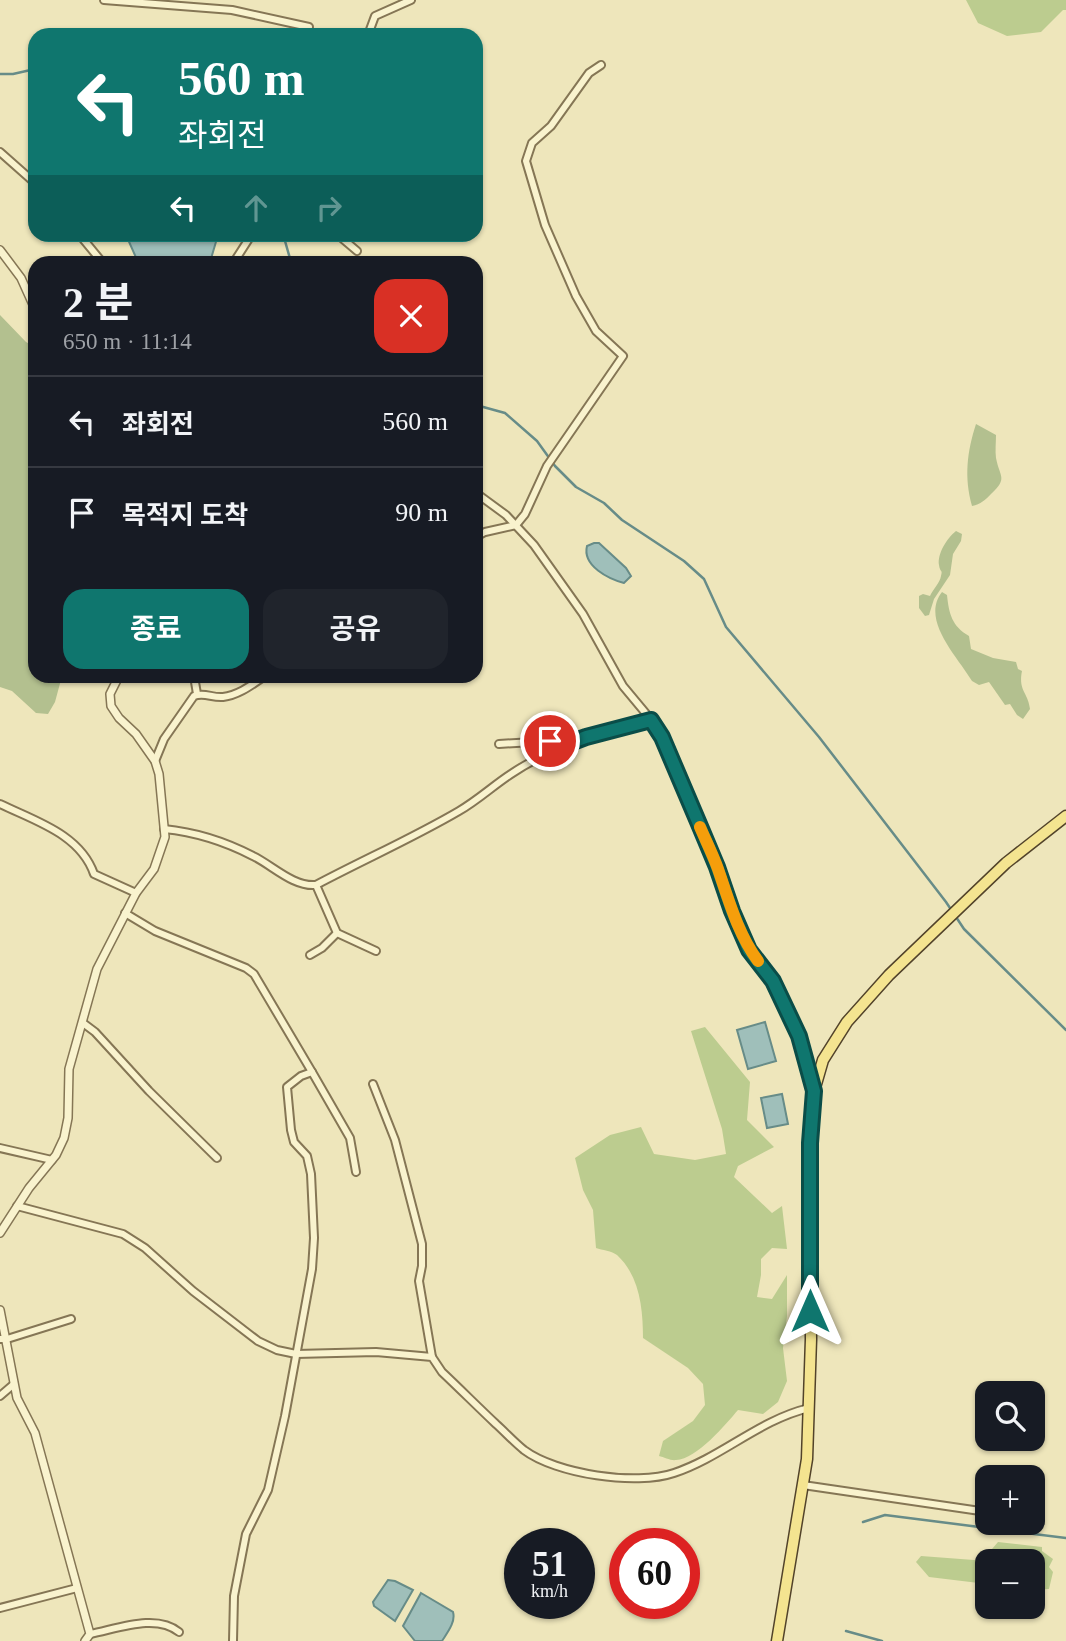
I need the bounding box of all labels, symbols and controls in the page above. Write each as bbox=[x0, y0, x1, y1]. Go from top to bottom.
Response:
text: 560 m bbox=[178, 51, 305, 106]
icon: left bbox=[63, 56, 154, 147]
text: 좌회전 bbox=[178, 117, 266, 153]
icon: left bbox=[164, 189, 202, 227]
icon: ahead bbox=[237, 189, 275, 227]
icon: right bbox=[310, 189, 348, 227]
button: close bbox=[374, 279, 448, 353]
text: 2 분 bbox=[63, 280, 133, 326]
text: 650 m · 11:14 bbox=[63, 329, 192, 354]
icon: left bbox=[63, 403, 101, 441]
text: 560 m bbox=[382, 407, 448, 436]
text: 좌회전 bbox=[122, 410, 194, 439]
icon: arrive bbox=[63, 494, 101, 532]
text: 90 m bbox=[395, 498, 448, 527]
text: 목적지 도착 bbox=[122, 501, 248, 530]
button: 종료 bbox=[63, 589, 249, 669]
button: 공유 bbox=[263, 589, 448, 669]
pin bbox=[520, 711, 580, 771]
icon: arrive bbox=[531, 722, 569, 760]
position arrow bbox=[773, 1274, 847, 1348]
map controls bbox=[975, 1381, 1045, 1619]
button: search bbox=[975, 1381, 1045, 1451]
button: + bbox=[975, 1465, 1045, 1535]
speed limit sign: 60 bbox=[609, 1528, 700, 1619]
text: 51 bbox=[532, 1545, 567, 1584]
button: − bbox=[975, 1549, 1045, 1619]
text: km/h bbox=[531, 1581, 568, 1601]

